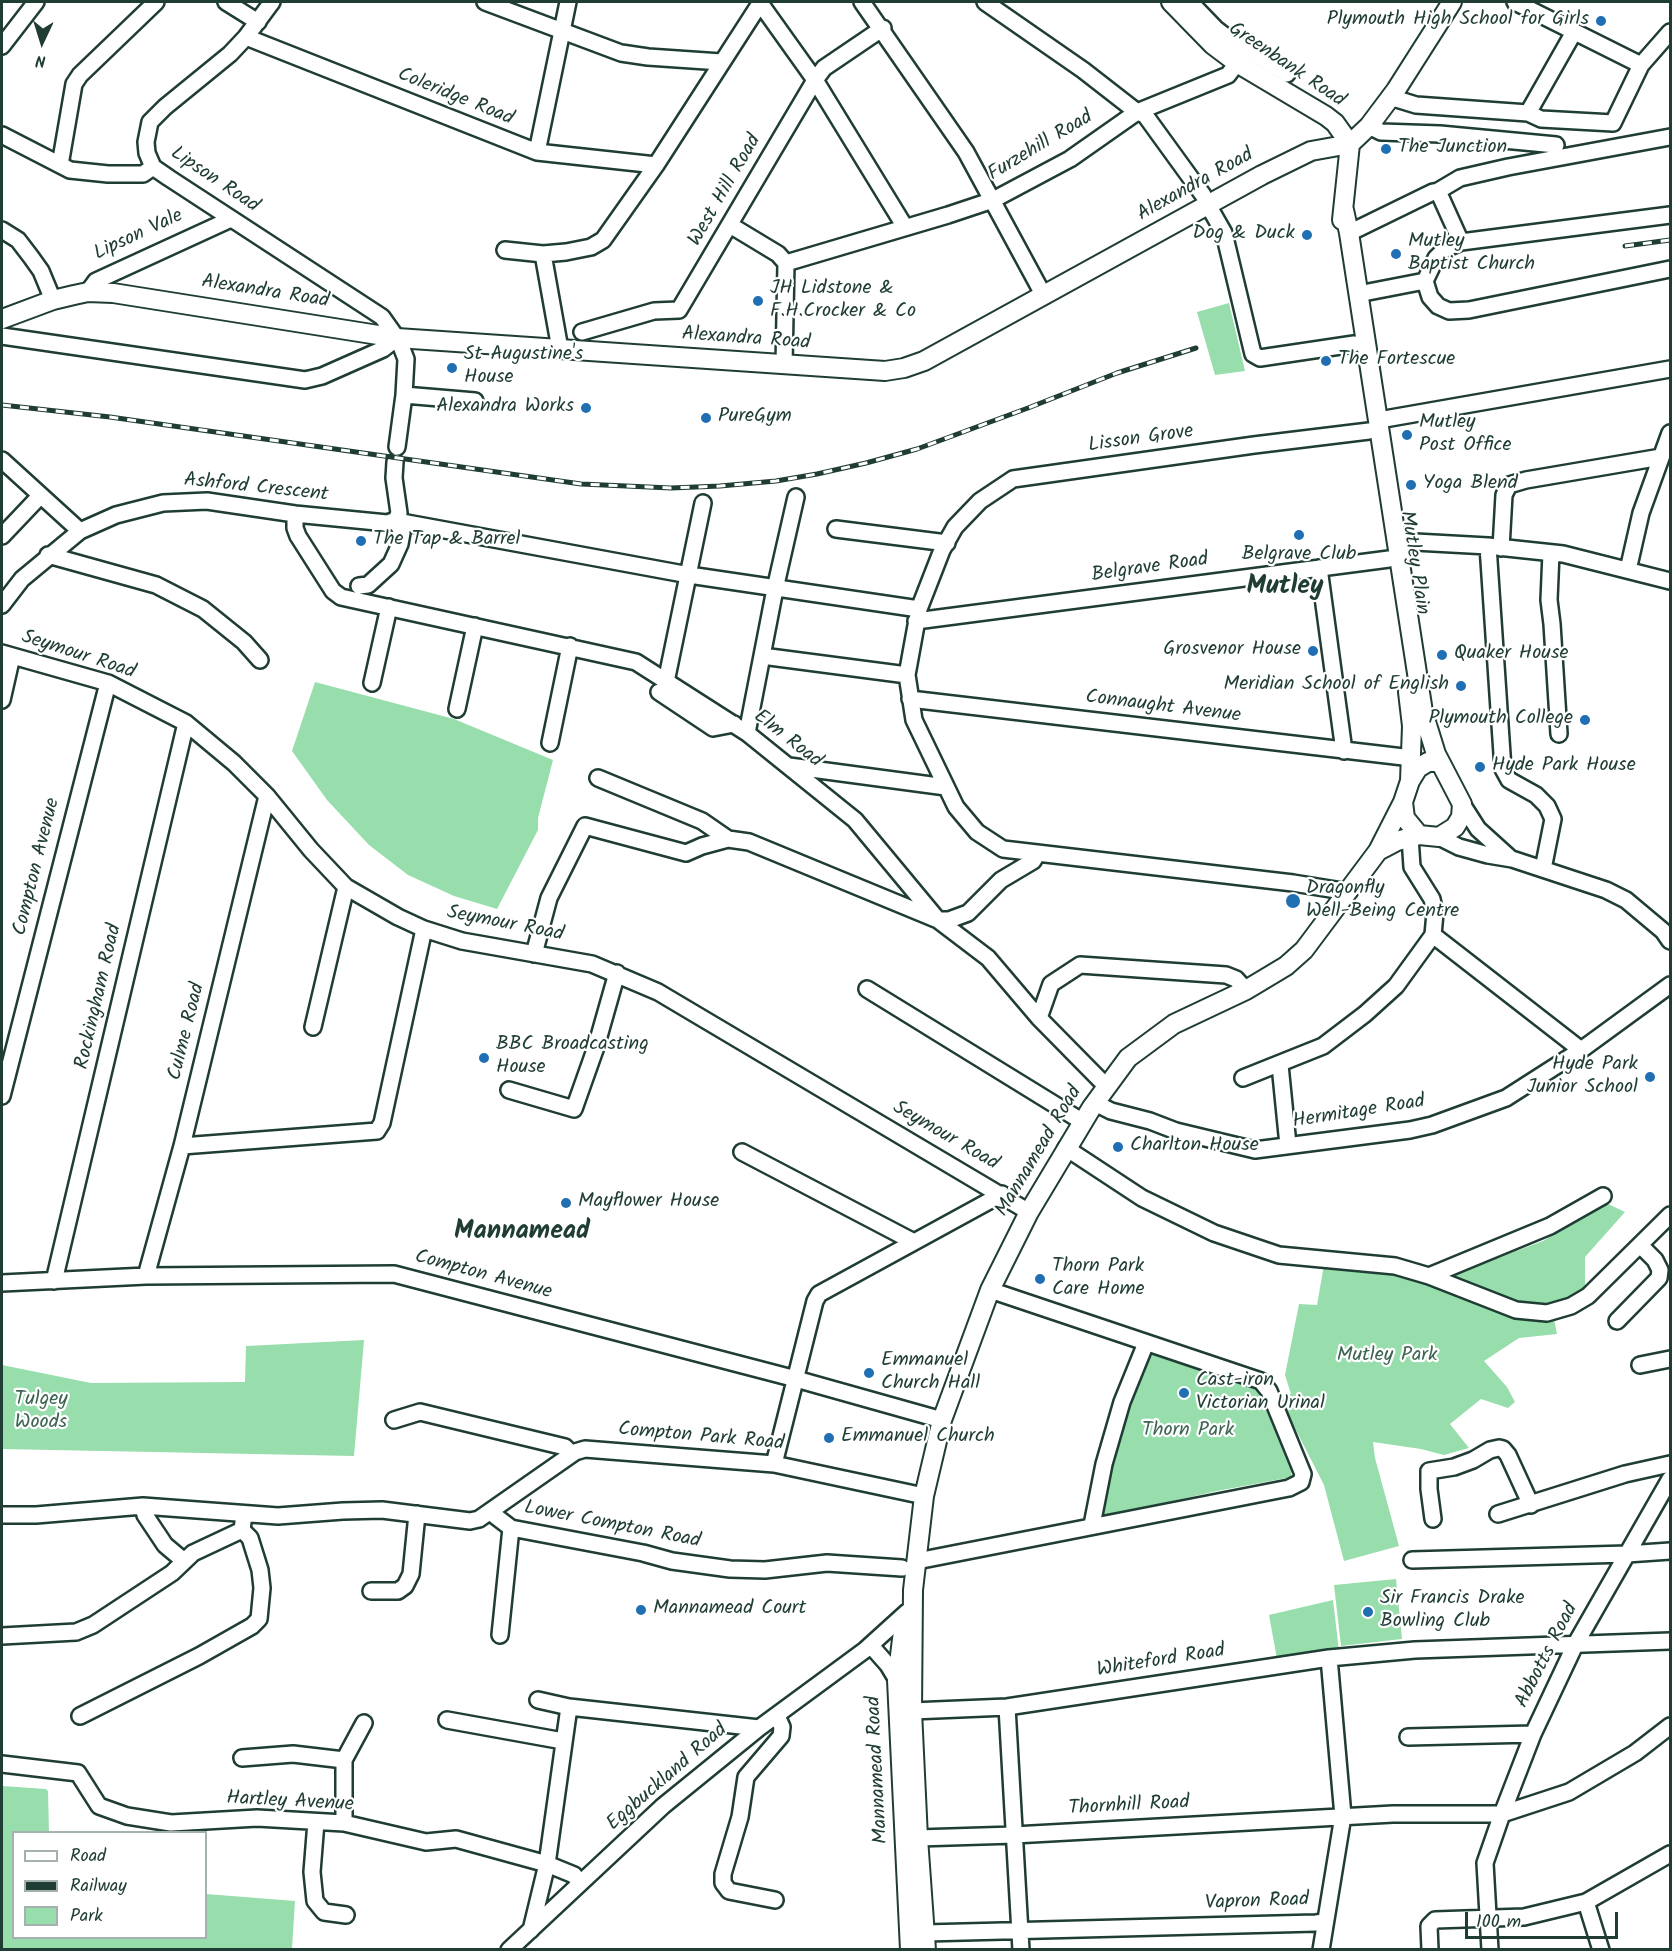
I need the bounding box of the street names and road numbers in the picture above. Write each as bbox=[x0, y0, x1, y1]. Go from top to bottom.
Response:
street label: Greenbank Road bbox=[1223, 18, 1349, 114]
street label: Coleridge Road bbox=[394, 64, 516, 132]
street label: Furzehill Road bbox=[984, 106, 1098, 188]
street label: West Hill Road bbox=[684, 131, 768, 251]
street label: Lipson Road bbox=[165, 143, 263, 219]
street label: Alexandra Road bbox=[1134, 144, 1258, 228]
street label: Lipson Vale bbox=[91, 205, 187, 267]
street label: Alexandra Road bbox=[200, 271, 330, 315]
street label: Alexandra Road bbox=[681, 324, 811, 356]
street label: Lisson Grove bbox=[1087, 421, 1195, 459]
street label: Ashford Crescent bbox=[183, 469, 329, 509]
street label: Mutley Plain bbox=[1393, 509, 1433, 617]
street label: Belgrave Road bbox=[1090, 549, 1210, 589]
street label: Seymour Road bbox=[18, 626, 138, 686]
street label: Connaught Avenue bbox=[1084, 687, 1242, 729]
street label: Elm Road bbox=[748, 706, 826, 774]
street label: Compton Avenue bbox=[9, 796, 67, 938]
street label: Seymour Road bbox=[445, 902, 565, 948]
street label: Rockingham Road bbox=[72, 922, 128, 1072]
street label: Culme Road bbox=[164, 981, 212, 1083]
street label: Mannamead Road bbox=[992, 1082, 1088, 1222]
street label: Hermitage Road bbox=[1291, 1091, 1427, 1135]
street label: Seymour Road bbox=[888, 1097, 1002, 1177]
street label: Compton Avenue bbox=[412, 1246, 554, 1306]
street label: Compton Park Road bbox=[617, 1419, 785, 1457]
street label: Lower Compton Road bbox=[522, 1497, 702, 1555]
street label: Abbotts Road bbox=[1511, 1600, 1585, 1712]
street label: Whiteford Road bbox=[1095, 1640, 1227, 1684]
street label: Mannamead Road bbox=[863, 1695, 895, 1845]
street label: Eggbuckland Road bbox=[603, 1719, 733, 1837]
street label: Hartley Avenue bbox=[226, 1788, 354, 1818]
street label: Thornhill Road bbox=[1068, 1792, 1190, 1822]
street label: Vapron Road bbox=[1205, 1889, 1309, 1917]

